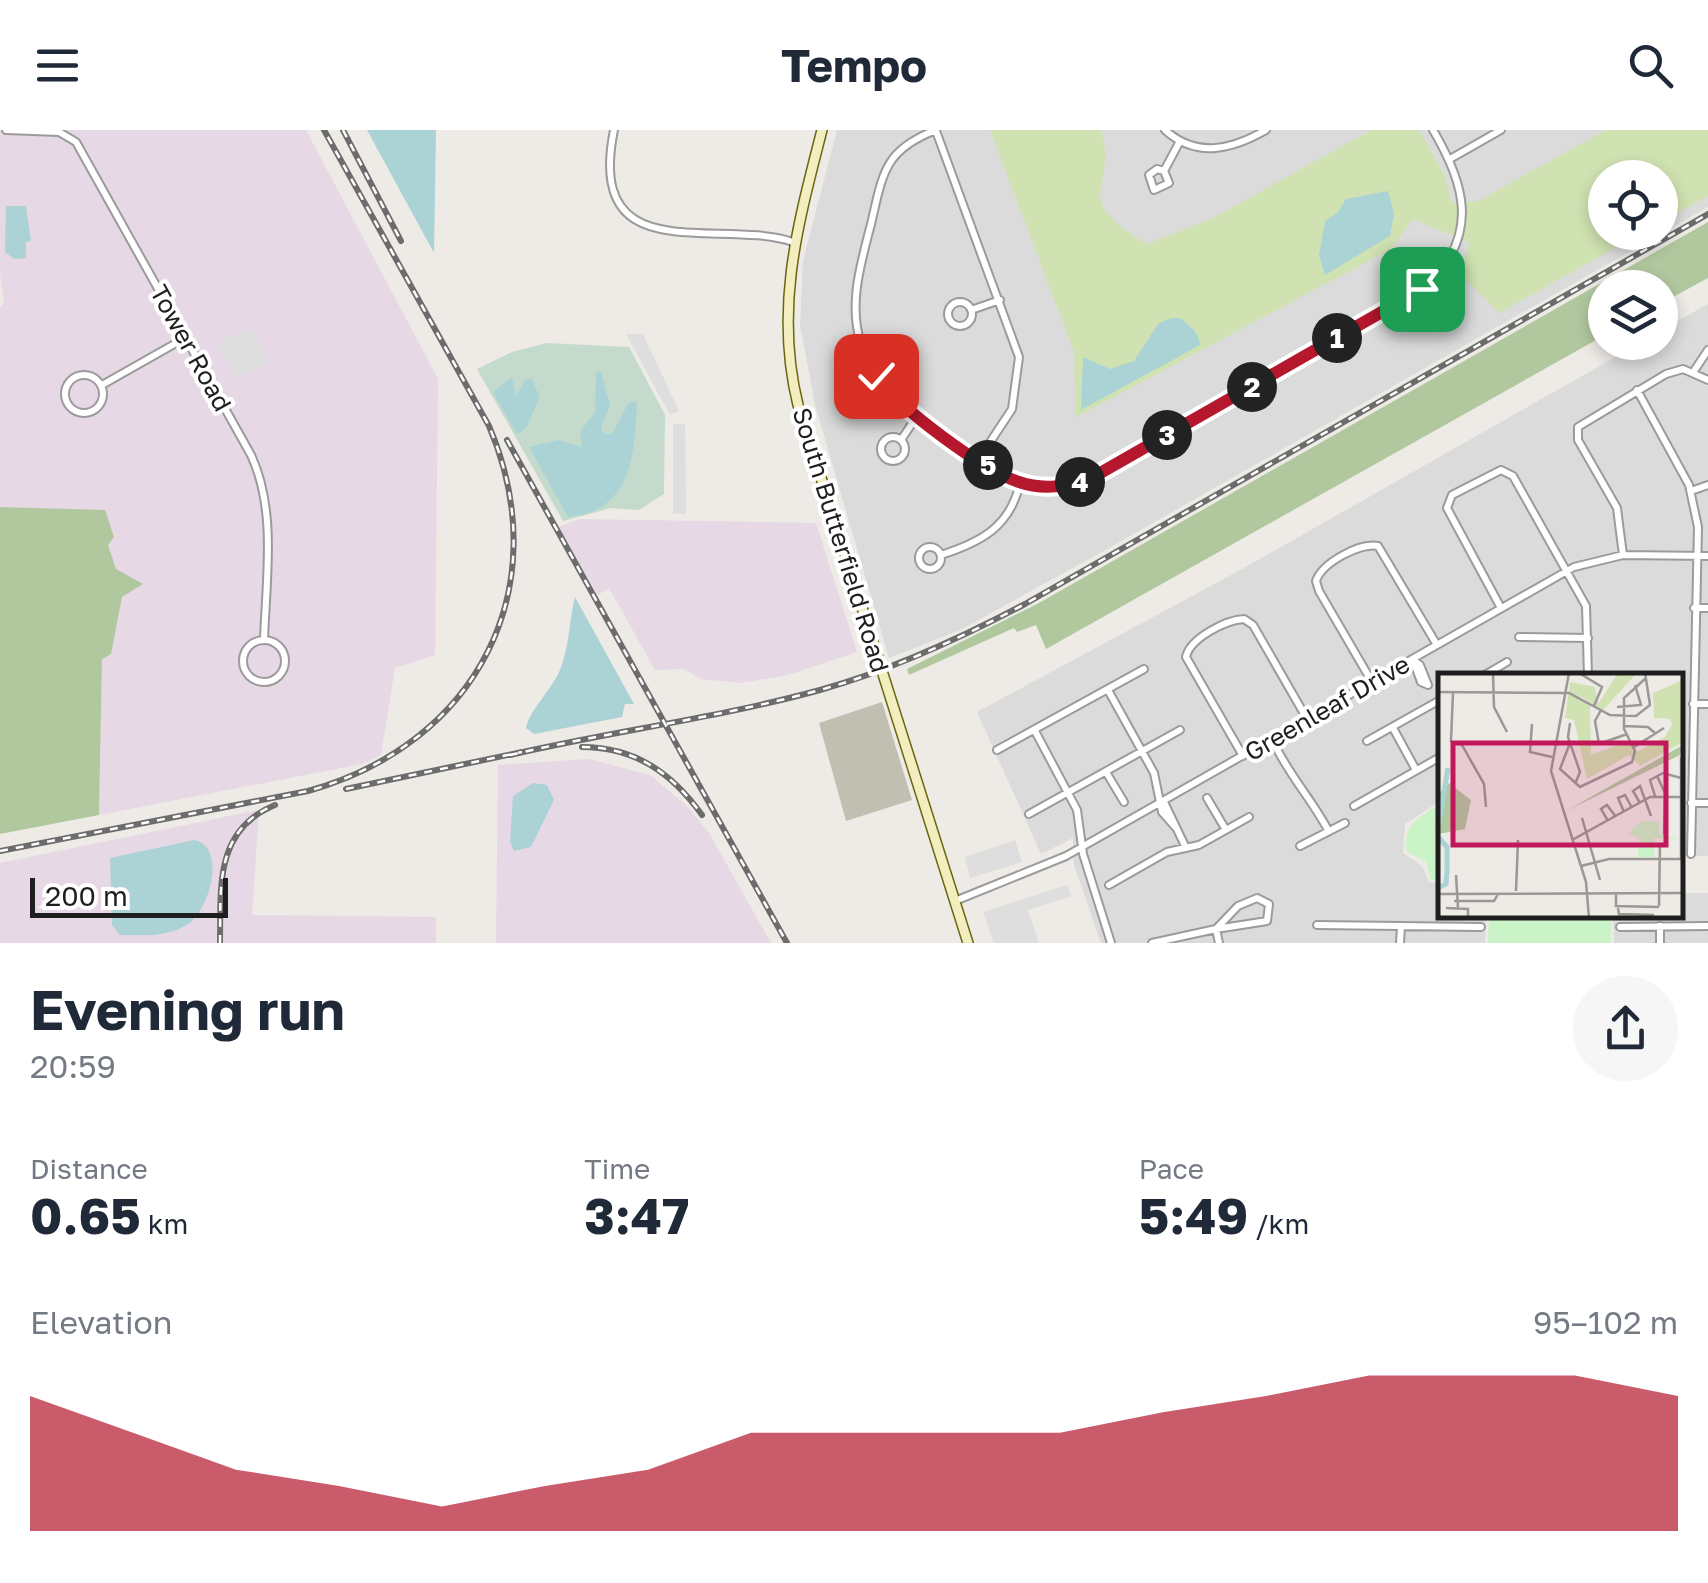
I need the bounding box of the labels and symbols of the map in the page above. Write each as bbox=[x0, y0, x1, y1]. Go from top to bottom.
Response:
pin bbox=[1380, 247, 1465, 332]
street label: Tower Road bbox=[144, 279, 239, 416]
pin: 1 bbox=[1312, 313, 1362, 363]
pin bbox=[834, 334, 919, 419]
pin: 2 bbox=[1227, 362, 1277, 412]
street label: South Butterfield Road bbox=[786, 404, 897, 676]
pin: 3 bbox=[1142, 410, 1192, 460]
pin: 5 bbox=[963, 440, 1013, 490]
pin: 4 bbox=[1055, 457, 1105, 507]
street label: Greenleaf Drive bbox=[1239, 648, 1415, 767]
inset map bbox=[1438, 673, 1683, 918]
scale bar bbox=[30, 873, 228, 918]

